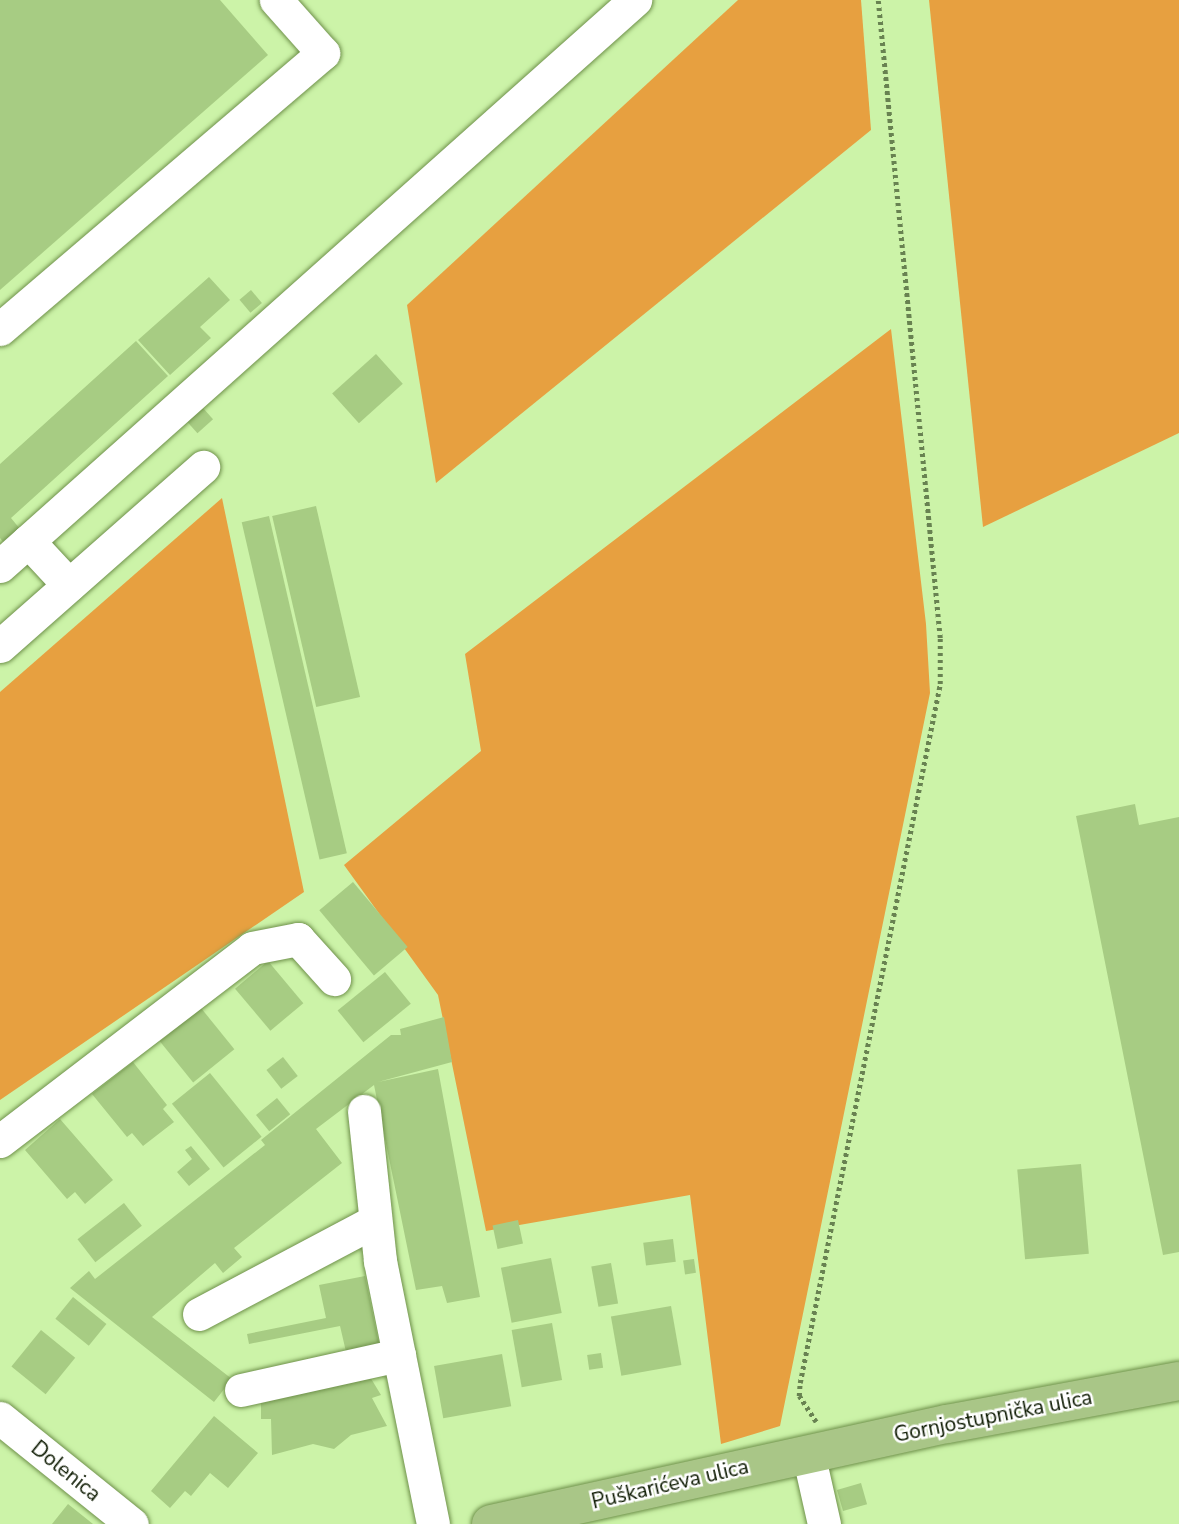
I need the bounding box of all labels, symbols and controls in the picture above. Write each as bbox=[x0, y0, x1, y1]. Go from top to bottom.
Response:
street label: Gornjostupnička ulica bbox=[892, 1384, 1094, 1448]
street label: Dolenica bbox=[26, 1435, 106, 1507]
street label: Puškarićeva ulica bbox=[589, 1454, 751, 1514]

